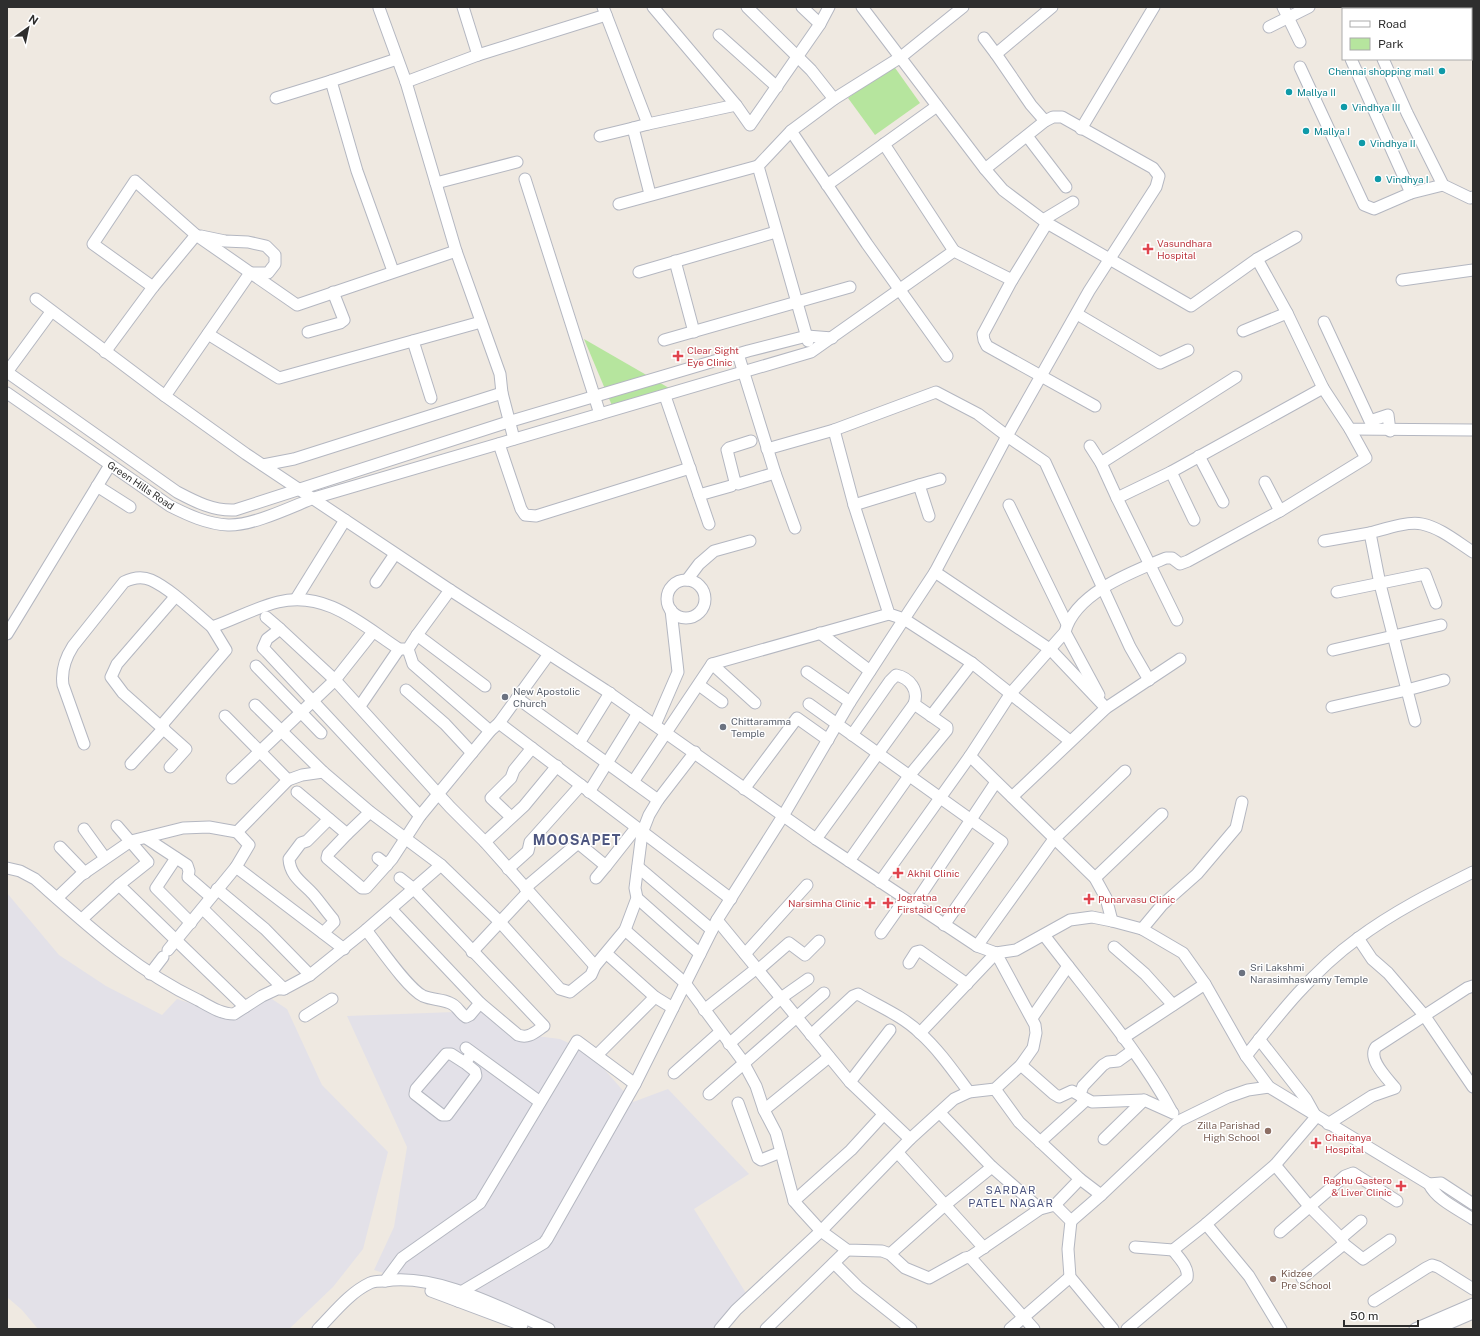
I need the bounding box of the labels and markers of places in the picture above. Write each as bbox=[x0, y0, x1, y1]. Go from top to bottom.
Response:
place label: Chennai shopping mall bbox=[1328, 65, 1434, 77]
marker: Chennai shopping mall bbox=[1437, 66, 1447, 76]
place label: Mallya II bbox=[1297, 86, 1336, 98]
marker: Mallya II bbox=[1284, 87, 1294, 97]
place label: Vindhya III bbox=[1352, 101, 1400, 113]
marker: Vindhya III bbox=[1339, 102, 1349, 112]
place label: Mallya I bbox=[1314, 125, 1350, 137]
marker: Mallya I bbox=[1301, 126, 1311, 136]
place label: Vindhya II bbox=[1370, 137, 1416, 149]
marker: Vindhya II bbox=[1357, 138, 1367, 148]
place label: Vindhya I bbox=[1386, 173, 1429, 185]
marker: Vindhya I bbox=[1373, 174, 1383, 184]
place label: Vasundhara Hospital bbox=[1157, 237, 1212, 261]
marker: Vasundhara Hospital bbox=[1142, 243, 1154, 255]
place label: Clear Sight Eye Clinic bbox=[687, 344, 739, 368]
marker: Clear Sight Eye Clinic bbox=[672, 350, 684, 362]
place label: New Apostolic Church bbox=[513, 685, 580, 709]
marker: New Apostolic Church bbox=[500, 692, 510, 702]
place label: Chittaramma Temple bbox=[731, 715, 791, 739]
marker: Chittaramma Temple bbox=[718, 722, 728, 732]
marker: Akhil Clinic bbox=[892, 867, 904, 879]
place label: Akhil Clinic bbox=[907, 867, 960, 879]
place label: Jogratna Firstaid Centre bbox=[897, 891, 966, 915]
marker: Punarvasu Clinic bbox=[1083, 893, 1095, 905]
place label: Punarvasu Clinic bbox=[1098, 893, 1175, 905]
place label: Narsimha Clinic bbox=[788, 897, 861, 909]
marker: Narsimha Clinic bbox=[864, 897, 876, 909]
marker: Jogratna Firstaid Centre bbox=[882, 897, 894, 909]
place label: Sri Lakshmi Narasimhaswamy Temple bbox=[1250, 961, 1368, 985]
marker: Sri Lakshmi Narasimhaswamy Temple bbox=[1237, 968, 1247, 978]
place label: Zilla Parishad High School bbox=[1197, 1119, 1260, 1143]
marker: Zilla Parishad High School bbox=[1263, 1126, 1273, 1136]
place label: Chaitanya Hospital bbox=[1325, 1131, 1371, 1155]
marker: Chaitanya Hospital bbox=[1310, 1137, 1322, 1149]
place label: Raghu Gastero & Liver Clinic bbox=[1323, 1174, 1392, 1198]
marker: Raghu Gastero & Liver Clinic bbox=[1395, 1180, 1407, 1192]
place label: Kidzee Pre School bbox=[1281, 1267, 1331, 1291]
marker: Kidzee Pre School bbox=[1268, 1274, 1278, 1284]

